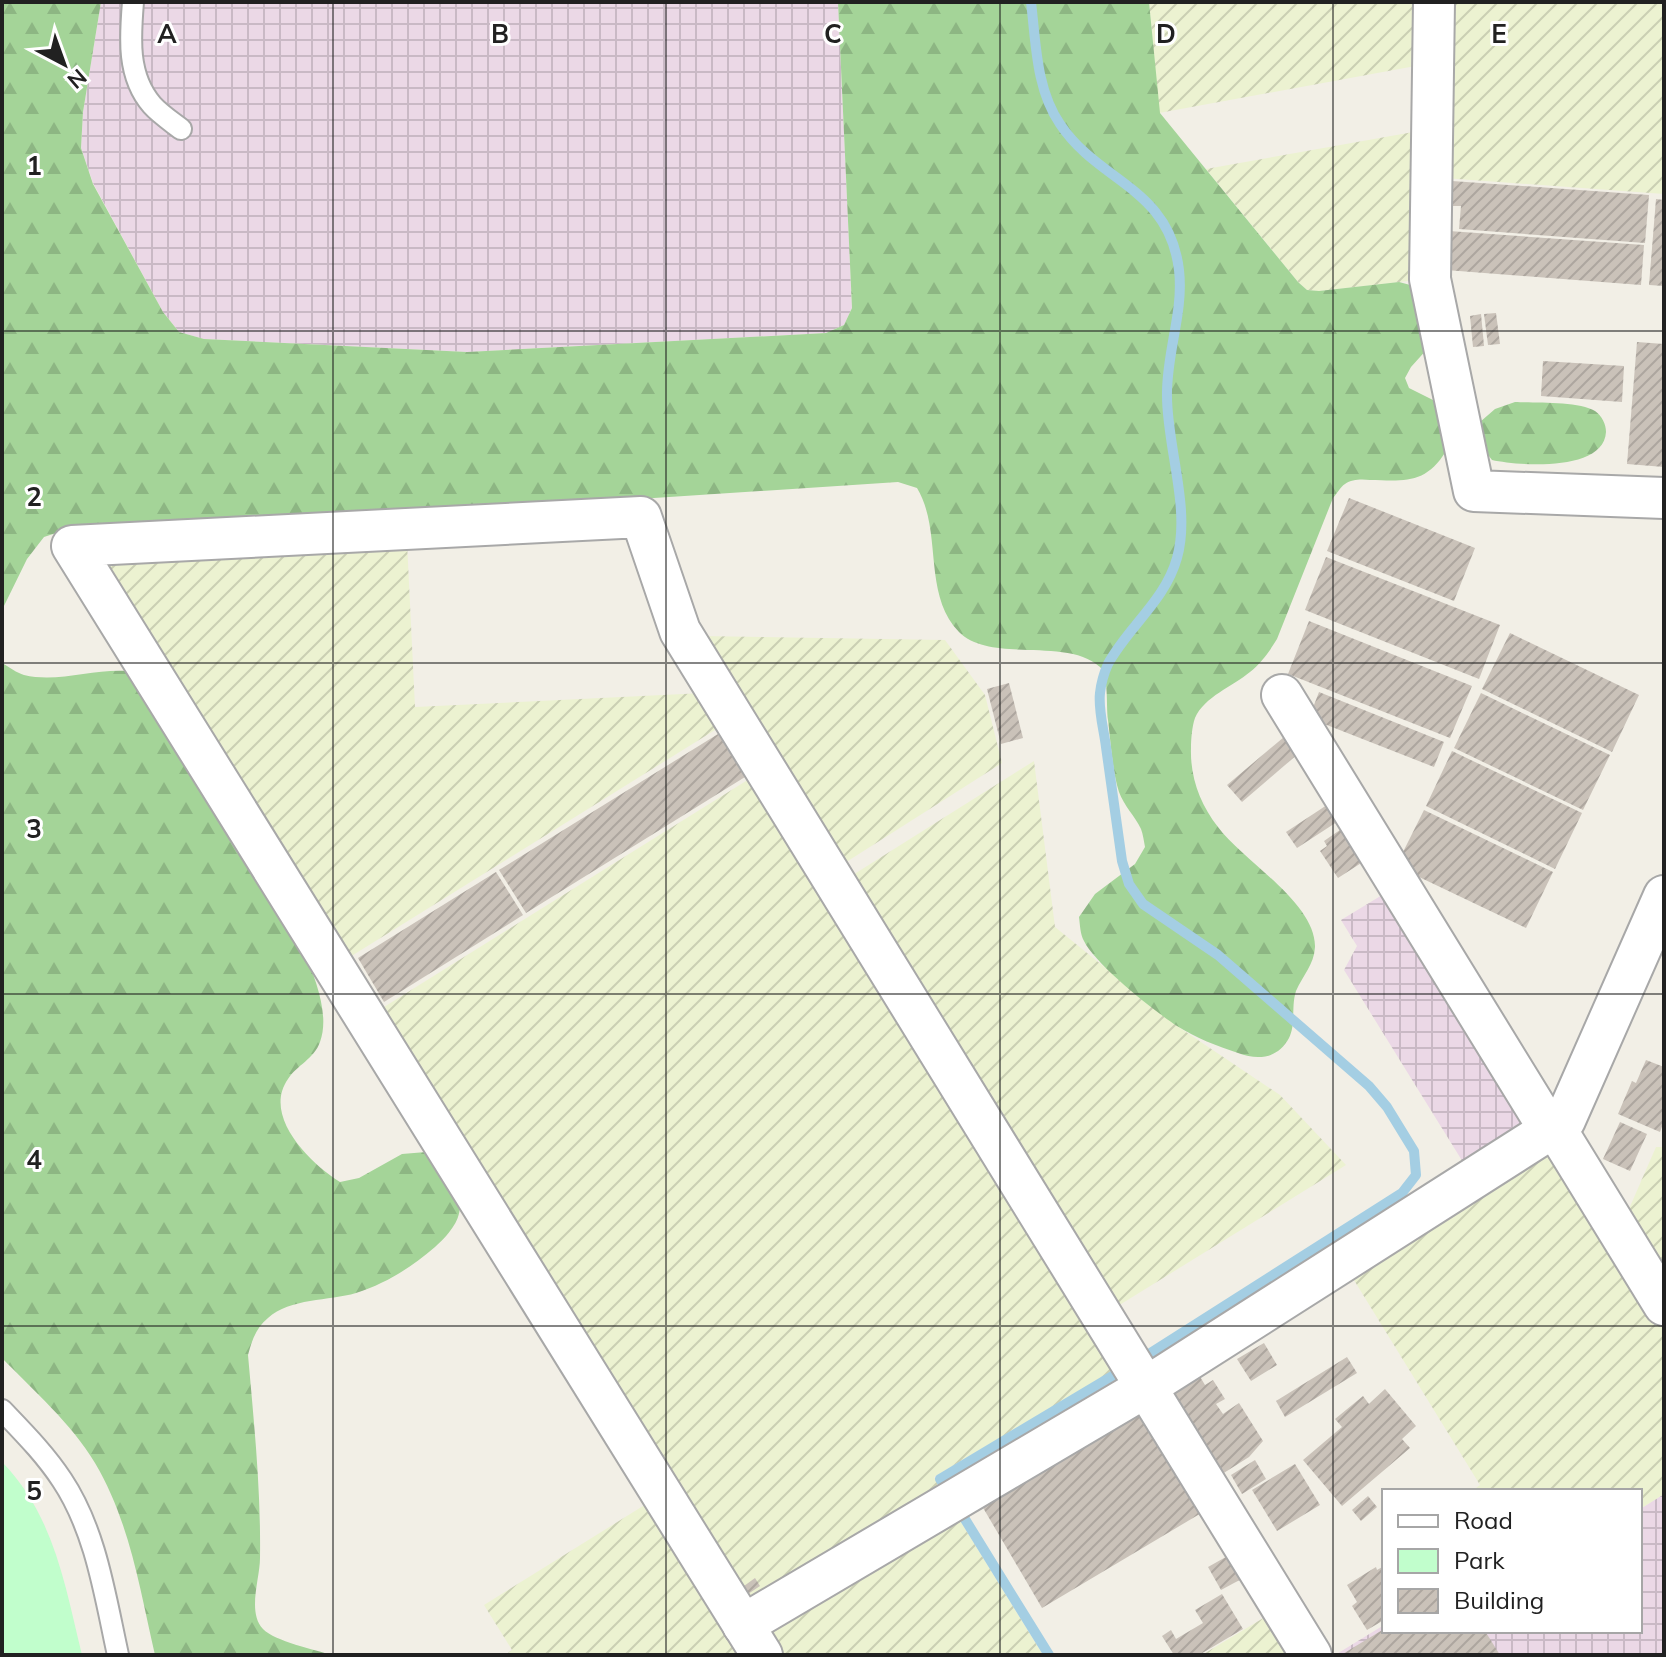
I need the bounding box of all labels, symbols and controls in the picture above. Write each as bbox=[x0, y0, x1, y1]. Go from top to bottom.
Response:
text: A bbox=[157, 17, 177, 50]
text: B bbox=[491, 17, 509, 50]
text: C bbox=[824, 17, 842, 50]
text: D bbox=[1156, 17, 1176, 50]
text: E bbox=[1491, 17, 1507, 50]
north arrow bbox=[24, 24, 104, 104]
text: N bbox=[62, 63, 93, 95]
text: 1 bbox=[26, 149, 42, 182]
text: 2 bbox=[26, 480, 42, 513]
text: 3 bbox=[26, 812, 42, 845]
text: 4 bbox=[26, 1143, 42, 1176]
text: 5 bbox=[26, 1474, 42, 1507]
legend bbox=[1382, 1489, 1642, 1633]
text: Road bbox=[1454, 1505, 1513, 1535]
text: Park bbox=[1454, 1545, 1505, 1575]
text: Building bbox=[1454, 1585, 1544, 1615]

